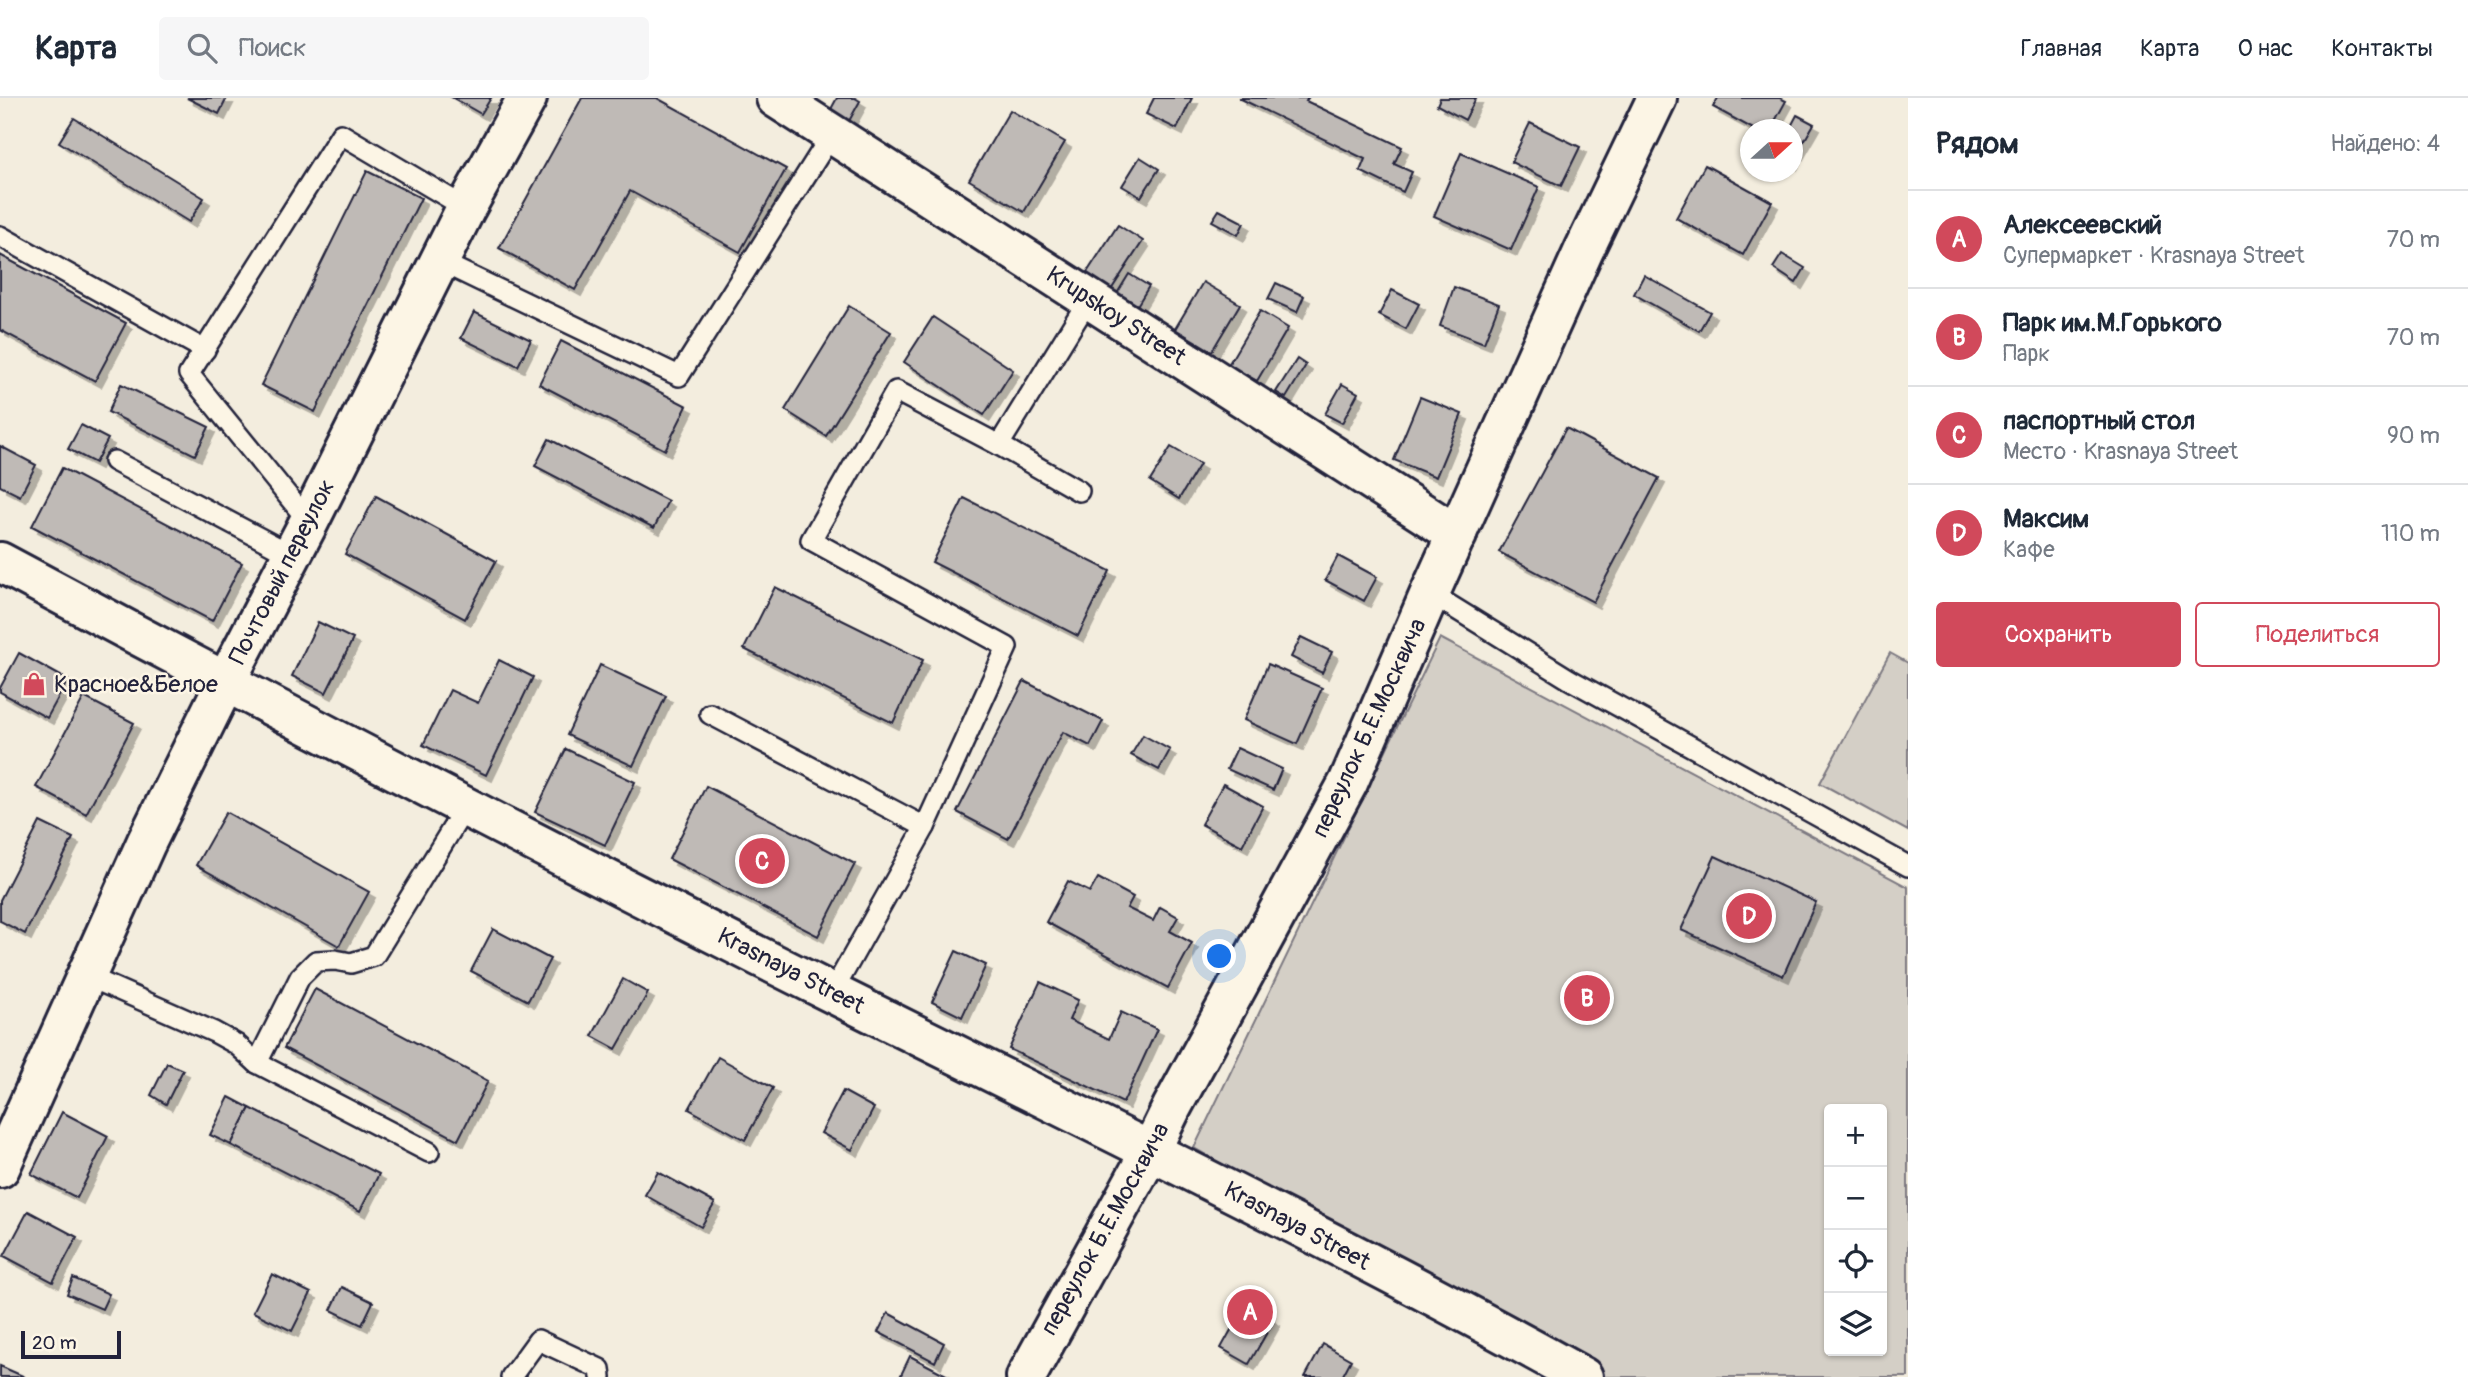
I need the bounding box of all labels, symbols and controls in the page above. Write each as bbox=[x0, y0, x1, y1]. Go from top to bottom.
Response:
search box bbox=[159, 17, 649, 80]
text: Карта bbox=[35, 28, 117, 69]
icon: search bbox=[183, 29, 221, 67]
text: Поиск bbox=[239, 32, 307, 64]
text: Главная bbox=[2021, 34, 2102, 63]
text: Карта bbox=[2140, 34, 2200, 63]
text: О нас bbox=[2238, 34, 2293, 63]
text: Контакты bbox=[2331, 34, 2433, 63]
north arrow bbox=[1740, 119, 1803, 182]
text: Рядом bbox=[1936, 125, 2019, 162]
text: Найдено: 4 bbox=[2330, 129, 2440, 158]
text: Алексеевский bbox=[2003, 209, 2162, 241]
text: A bbox=[1952, 225, 1966, 254]
text: 70 m bbox=[2387, 225, 2440, 254]
text: Супермаркет · Krasnaya Street bbox=[2003, 241, 2304, 270]
street label: Krupskoy Street bbox=[1041, 260, 1192, 372]
text: Парк им.М.Горького bbox=[2003, 307, 2222, 339]
text: B bbox=[1952, 323, 1966, 352]
text: 70 m bbox=[2387, 323, 2440, 352]
text: Парк bbox=[2003, 339, 2050, 368]
text: паспортный стол bbox=[2003, 405, 2195, 437]
text: C bbox=[1952, 421, 1966, 450]
text: 90 m bbox=[2387, 421, 2440, 450]
text: Место · Krasnaya Street bbox=[2003, 437, 2238, 466]
street label: Почтовый переулок bbox=[223, 475, 341, 669]
text: Максим bbox=[2003, 503, 2089, 535]
text: D bbox=[1952, 519, 1966, 548]
text: 110 m bbox=[2381, 519, 2440, 548]
text: Кафе bbox=[2003, 535, 2055, 564]
button: Сохранить bbox=[1936, 602, 2181, 667]
button: Поделиться bbox=[2195, 602, 2440, 667]
street label: переулок Б.Е.Москвича bbox=[1305, 614, 1433, 842]
shop icon: Красное&Белое bbox=[20, 670, 48, 698]
place label: Красное&Белое bbox=[54, 670, 218, 699]
pin: C bbox=[739, 835, 785, 887]
pin: D bbox=[1726, 890, 1772, 942]
street label: Krasnaya Street bbox=[713, 921, 870, 1021]
your location bbox=[1202, 939, 1236, 973]
pin: B bbox=[1564, 972, 1610, 1024]
map controls bbox=[1824, 1104, 1887, 1356]
button: + bbox=[1824, 1104, 1887, 1167]
street label: переулок Б.Е.Москвича bbox=[1035, 1118, 1175, 1340]
button: − bbox=[1824, 1167, 1887, 1230]
street label: Krasnaya Street bbox=[1219, 1175, 1375, 1277]
button: locate bbox=[1824, 1230, 1887, 1293]
pin: A bbox=[1227, 1286, 1273, 1338]
button: layers bbox=[1824, 1293, 1887, 1356]
scale bar bbox=[21, 1328, 121, 1360]
text: 20 m bbox=[32, 1331, 77, 1355]

